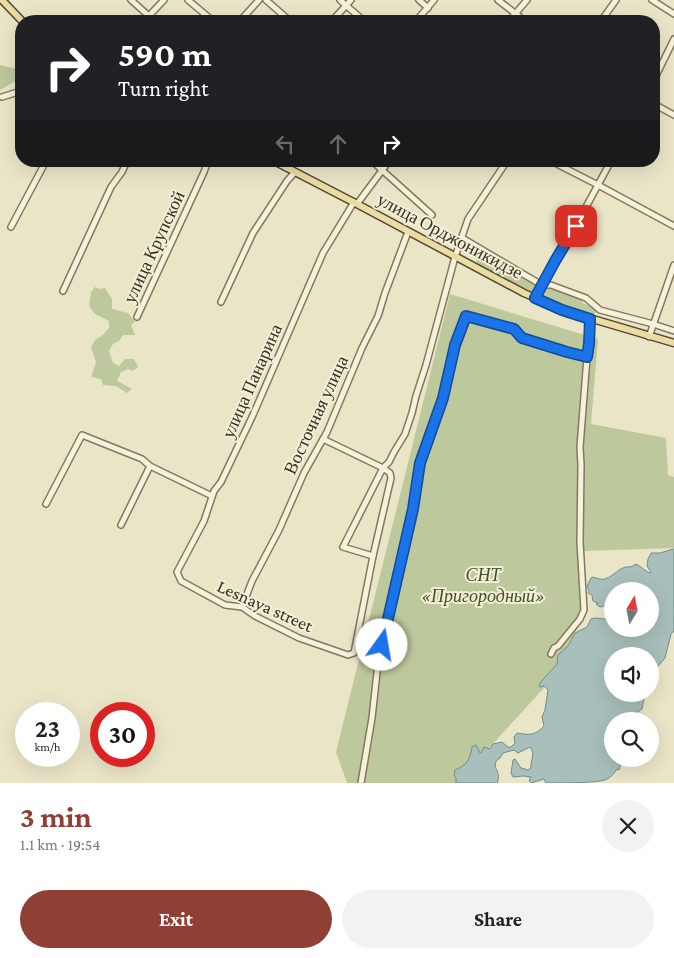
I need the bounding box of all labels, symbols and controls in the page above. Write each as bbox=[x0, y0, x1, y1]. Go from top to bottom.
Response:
icon: right bbox=[35, 35, 100, 100]
text: 590 m bbox=[118, 35, 212, 74]
text: Turn right bbox=[118, 76, 209, 101]
icon: left bbox=[271, 130, 299, 158]
icon: ahead bbox=[324, 130, 352, 158]
icon: right bbox=[377, 130, 405, 158]
street label: улица Крупской bbox=[119, 187, 189, 306]
street label: улица Орджоникидзе bbox=[374, 189, 526, 283]
pin bbox=[555, 205, 597, 247]
icon: arrive bbox=[562, 212, 590, 240]
street label: улица Панарина bbox=[218, 321, 286, 441]
street label: Восточная улица bbox=[280, 353, 352, 477]
park label: СНТ «Пригородный» bbox=[421, 565, 545, 606]
street label: Lesnaya street bbox=[214, 576, 317, 636]
north arrow bbox=[604, 582, 659, 638]
map controls bbox=[604, 582, 659, 767]
position arrow bbox=[355, 618, 407, 670]
button: sound bbox=[604, 647, 659, 702]
speed limit sign: 30 bbox=[90, 702, 155, 767]
button: search bbox=[604, 712, 659, 767]
text: 23 bbox=[35, 715, 60, 742]
text: km/h bbox=[35, 740, 60, 754]
text: 3 min bbox=[20, 800, 92, 833]
button: close bbox=[602, 800, 654, 852]
text: 1.1 km · 19:54 bbox=[20, 836, 100, 853]
button: Exit bbox=[20, 890, 332, 948]
button: Share bbox=[342, 890, 654, 948]

